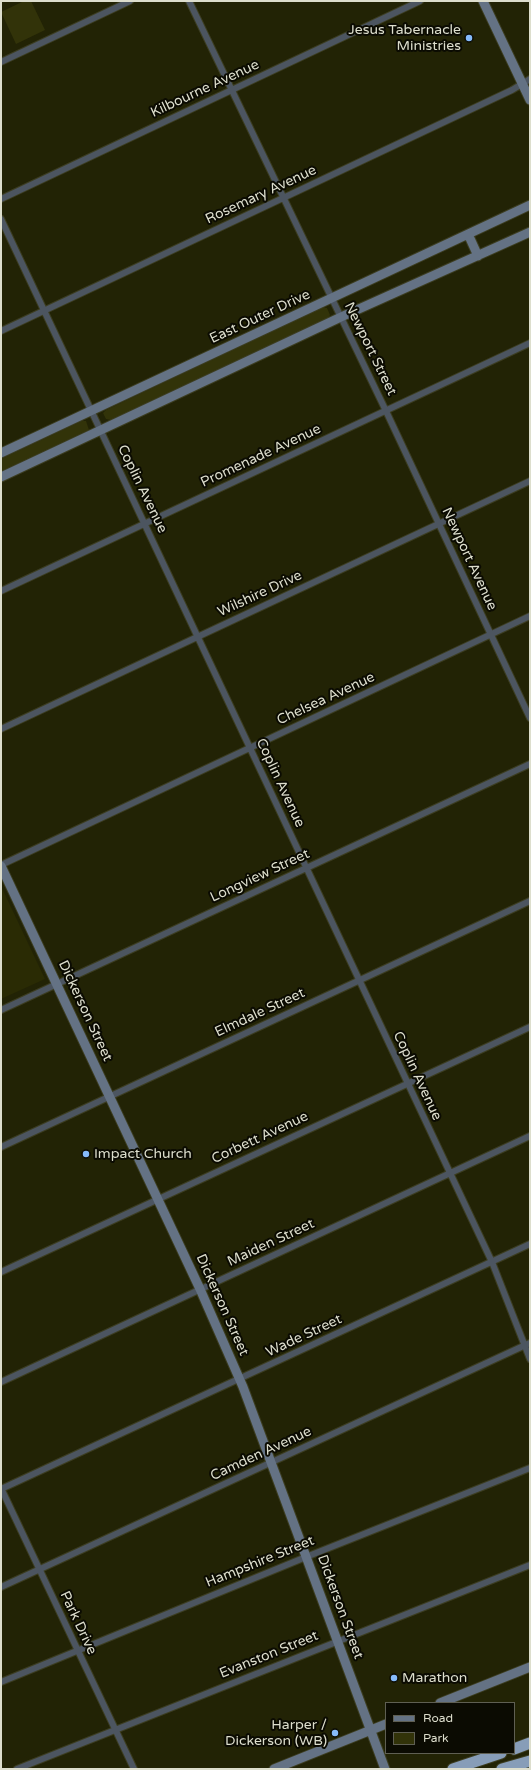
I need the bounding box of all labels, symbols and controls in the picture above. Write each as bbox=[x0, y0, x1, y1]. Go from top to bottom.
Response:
place label: Jesus Tabernacle Ministries bbox=[348, 22, 461, 54]
marker: Jesus Tabernacle Ministries bbox=[464, 33, 474, 43]
street label: Kilbourne Avenue bbox=[148, 56, 262, 122]
street label: Rosemary Avenue bbox=[203, 162, 319, 228]
street label: East Outer Drive bbox=[207, 286, 313, 348]
street label: Newport Street bbox=[340, 300, 400, 398]
street label: Promenade Avenue bbox=[198, 421, 324, 491]
street label: Coplin Avenue bbox=[113, 442, 171, 536]
street label: Newport Avenue bbox=[438, 505, 500, 613]
street label: Wilshire Drive bbox=[215, 567, 305, 621]
street label: Chelsea Avenue bbox=[274, 669, 378, 729]
street label: Coplin Avenue bbox=[252, 736, 308, 830]
street label: Longview Street bbox=[208, 846, 312, 906]
street label: Dickerson Street bbox=[54, 958, 116, 1064]
street label: Elmdale Street bbox=[212, 985, 308, 1041]
street label: Coplin Avenue bbox=[389, 1029, 445, 1123]
street label: Corbett Avenue bbox=[209, 1108, 311, 1168]
place label: Impact Church bbox=[94, 1146, 192, 1162]
marker: Impact Church bbox=[81, 1149, 91, 1159]
street label: Maiden Street bbox=[225, 1216, 317, 1270]
street label: Dickerson Street bbox=[192, 1252, 252, 1358]
street label: Wade Street bbox=[263, 1311, 345, 1361]
street label: Camden Avenue bbox=[208, 1423, 314, 1485]
street label: Hampshire Street bbox=[203, 1533, 317, 1591]
street label: Dickerson Street bbox=[313, 1553, 367, 1661]
street label: Park Drive bbox=[56, 1589, 100, 1657]
street label: Evanston Street bbox=[217, 1628, 321, 1682]
place label: Marathon bbox=[402, 1670, 467, 1686]
marker: Marathon bbox=[389, 1673, 399, 1683]
legend bbox=[385, 1702, 515, 1754]
text: Road bbox=[423, 1711, 453, 1725]
place label: Harper / Dickerson (WB) bbox=[225, 1717, 327, 1750]
marker: Harper / Dickerson (WB) bbox=[330, 1728, 340, 1738]
text: Park bbox=[423, 1731, 449, 1745]

